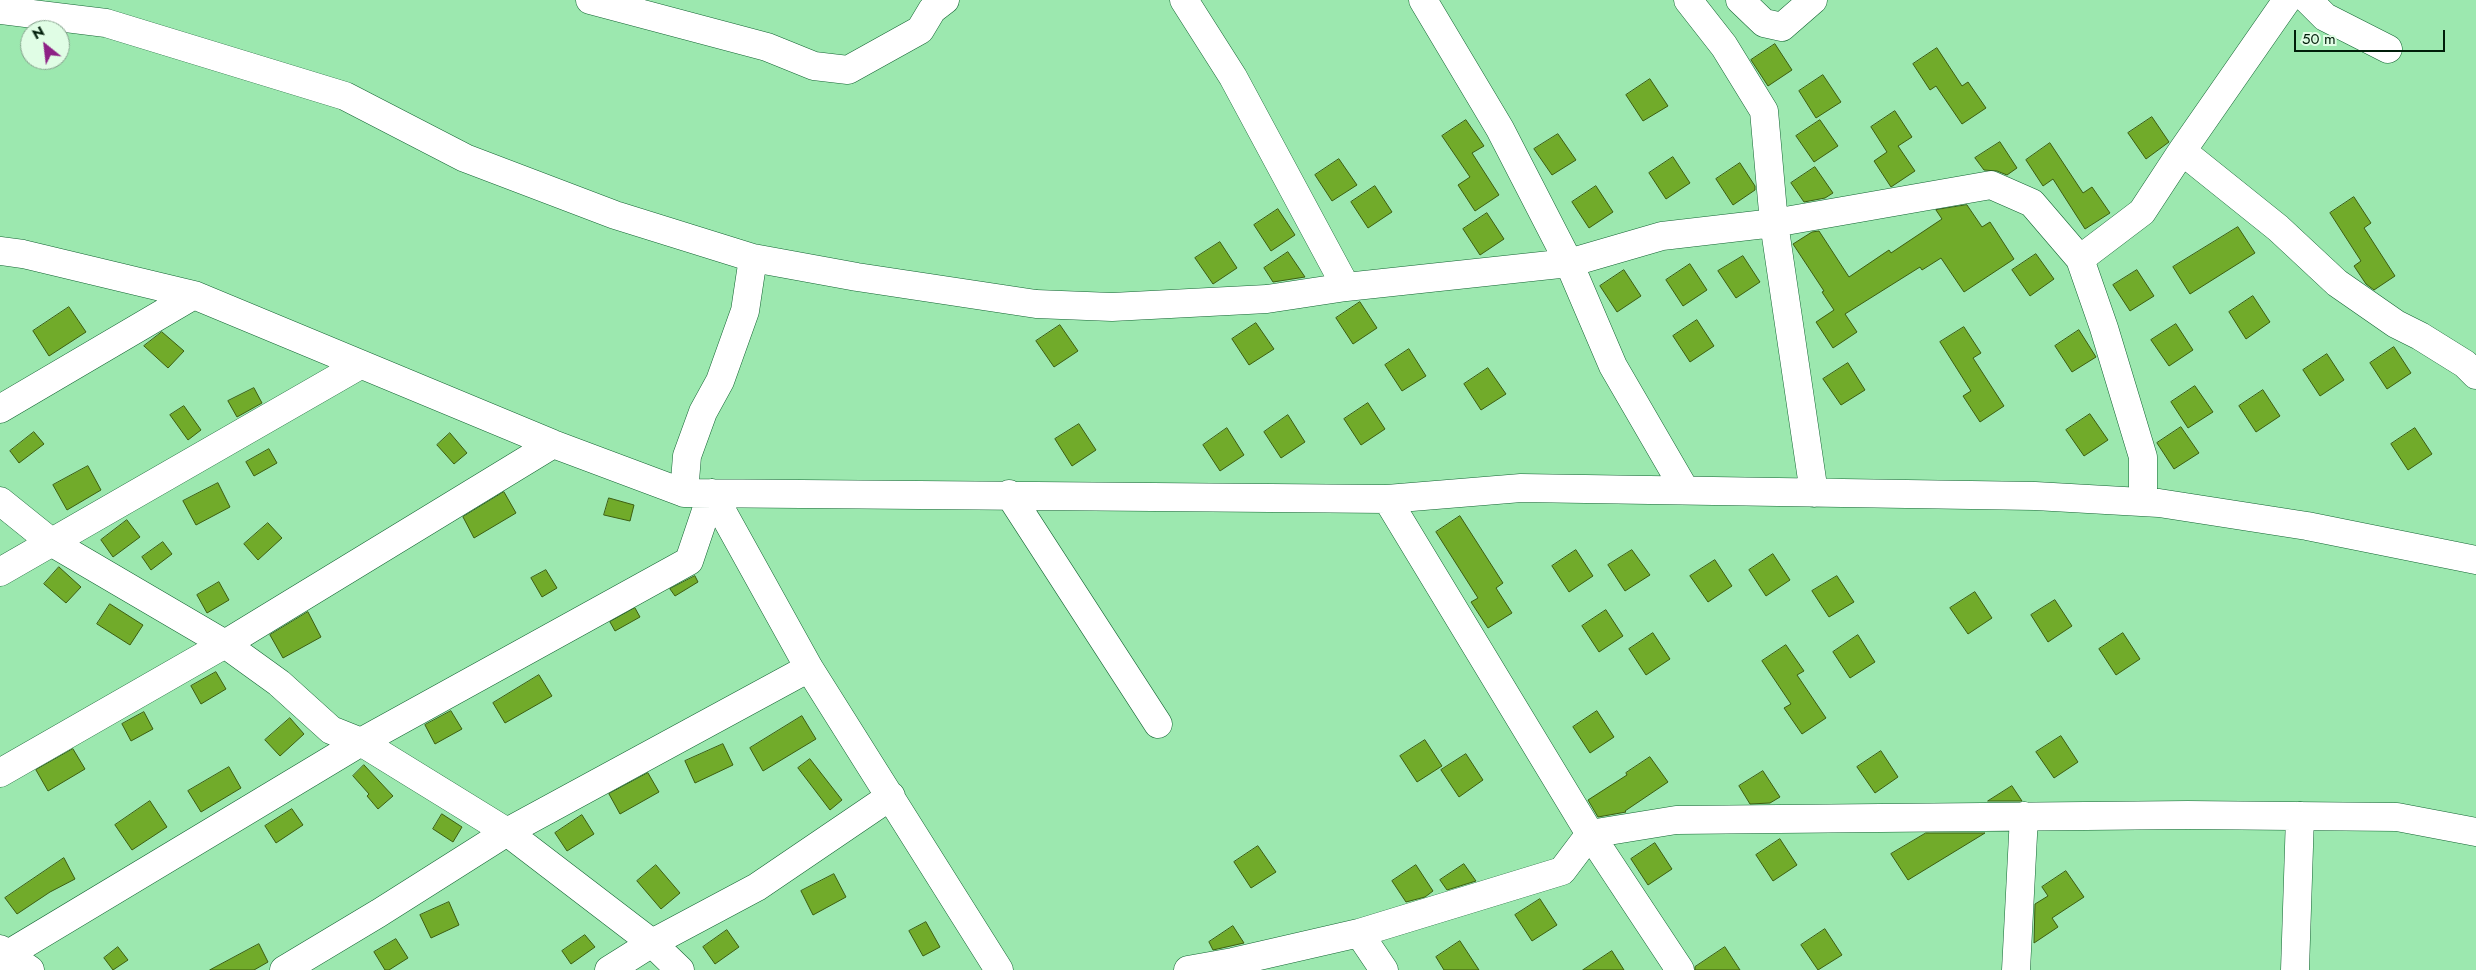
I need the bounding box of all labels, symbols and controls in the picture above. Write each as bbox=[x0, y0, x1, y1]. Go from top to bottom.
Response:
north arrow bbox=[20, 20, 70, 70]
scale bar bbox=[2296, 20, 2447, 52]
text: N bbox=[28, 21, 48, 44]
text: 50 m bbox=[2302, 28, 2336, 50]

